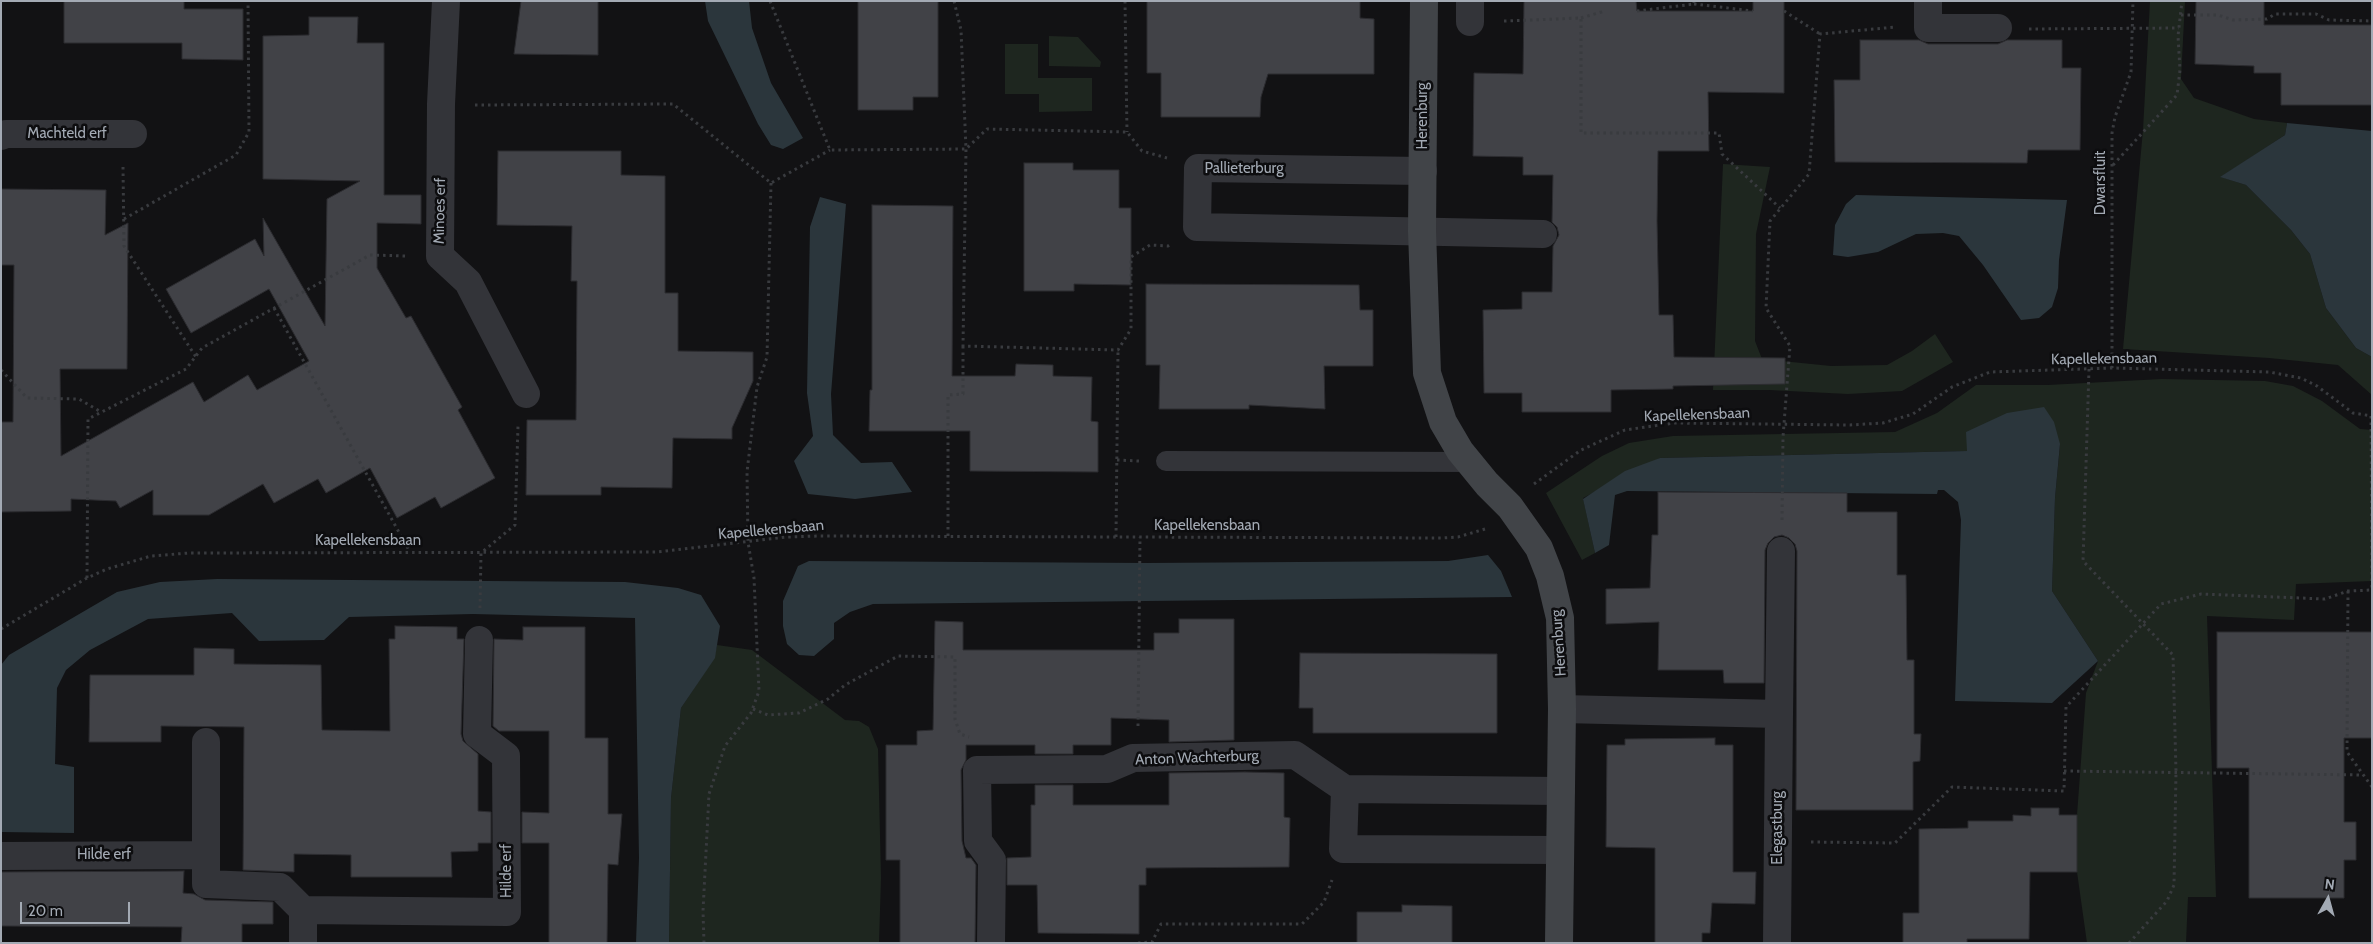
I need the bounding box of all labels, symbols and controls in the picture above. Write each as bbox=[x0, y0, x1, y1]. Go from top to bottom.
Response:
street label: Herenburg bbox=[1414, 83, 1432, 149]
street label: Machteld erf bbox=[27, 125, 107, 143]
street label: Dwarsfluit bbox=[2092, 151, 2110, 215]
street label: Pallieterburg bbox=[1204, 160, 1284, 178]
street label: Minoes erf bbox=[430, 178, 450, 244]
street label: Kapellekensbaan bbox=[2051, 349, 2157, 369]
street label: Kapellekensbaan bbox=[1644, 404, 1750, 426]
street label: Kapellekensbaan bbox=[717, 516, 825, 544]
street label: Kapellekensbaan bbox=[1154, 517, 1260, 535]
street label: Kapellekensbaan bbox=[315, 532, 421, 550]
street label: Herenburg bbox=[1548, 609, 1570, 677]
street label: Anton Wachterburg bbox=[1135, 747, 1259, 769]
street label: Elegastburg bbox=[1769, 791, 1787, 865]
street label: Hilde erf bbox=[498, 844, 516, 898]
street label: Hilde erf bbox=[77, 846, 131, 864]
north arrow bbox=[2303, 874, 2353, 924]
text: N bbox=[2324, 875, 2336, 894]
scale bar bbox=[22, 892, 132, 924]
text: 20 m bbox=[28, 902, 63, 920]

